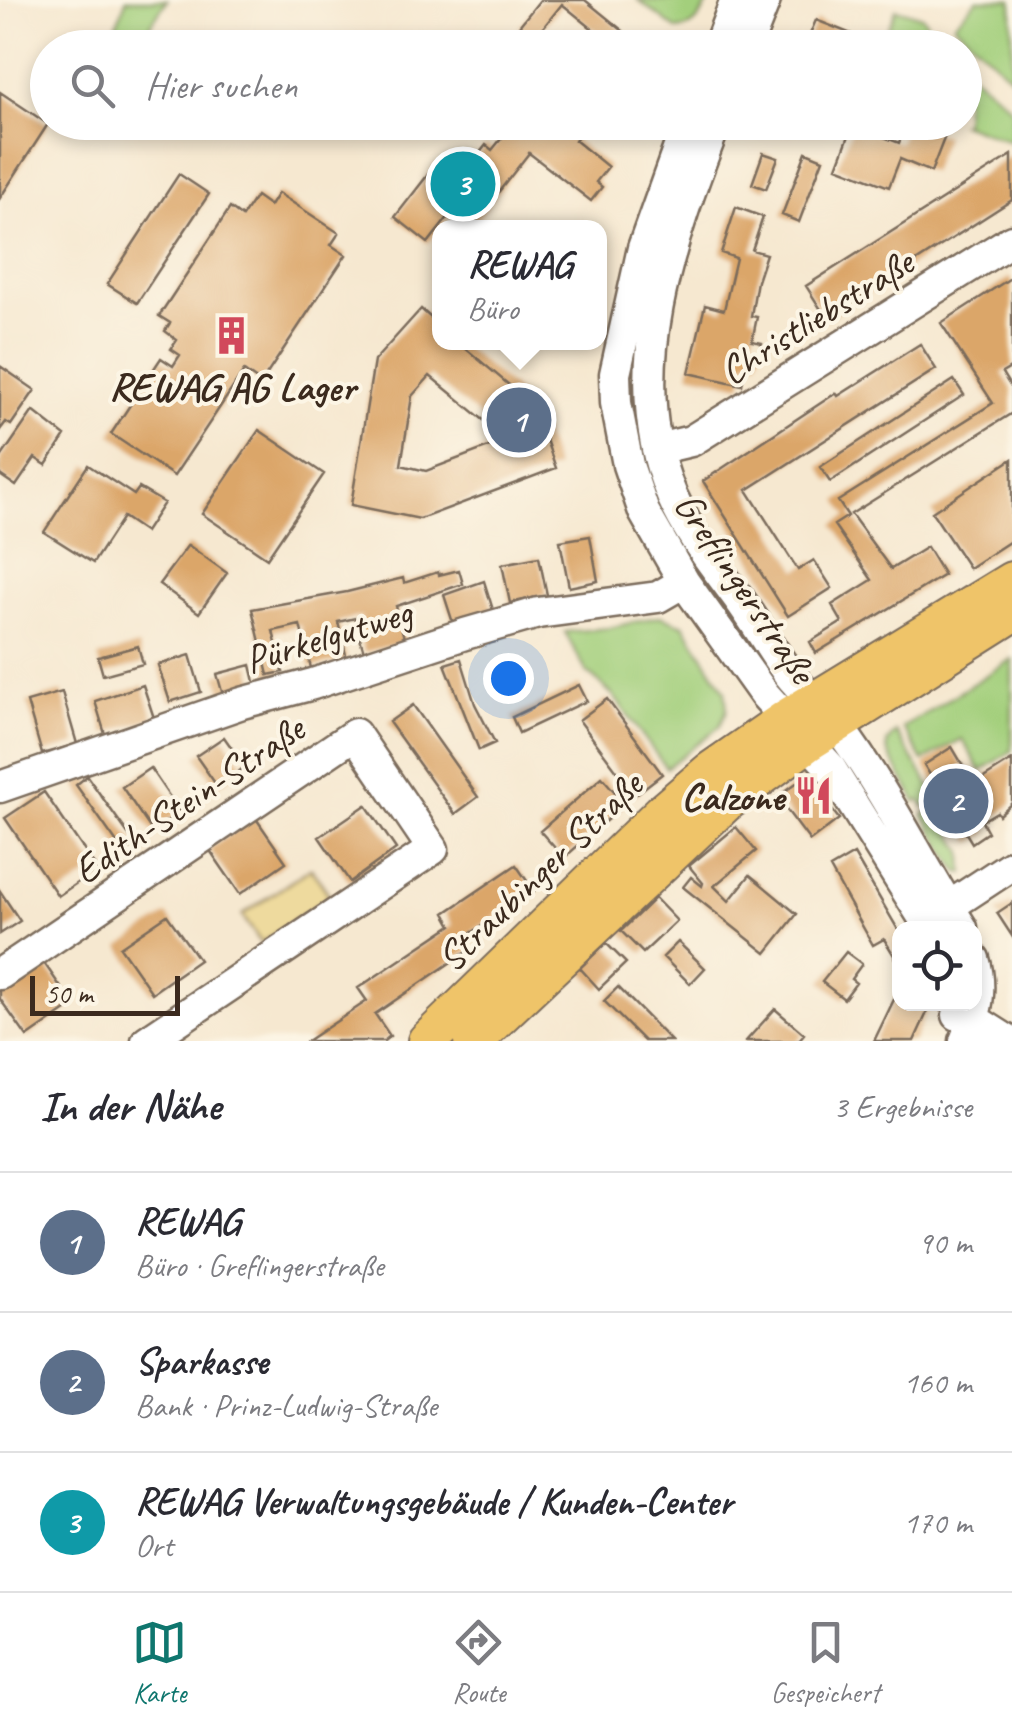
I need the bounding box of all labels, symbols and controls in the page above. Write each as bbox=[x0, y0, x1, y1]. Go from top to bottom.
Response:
search box bbox=[30, 30, 982, 140]
icon: search bbox=[65, 58, 120, 113]
text: Hier suchen bbox=[145, 62, 297, 109]
pin: 3 bbox=[430, 146, 496, 222]
popup bbox=[432, 220, 607, 350]
street label: Christliebstraße bbox=[711, 236, 925, 396]
text: REWAG bbox=[467, 241, 572, 288]
text: Büro bbox=[467, 288, 518, 329]
building icon: REWAG AG Lager bbox=[211, 315, 253, 357]
place label: REWAG AG Lager bbox=[109, 362, 360, 412]
pin: 1 bbox=[486, 382, 552, 458]
street label: Greflingerstraße bbox=[663, 482, 829, 695]
street label: Pürkelgutweg bbox=[239, 586, 420, 685]
your location bbox=[483, 653, 534, 704]
street label: Edith-Stein-Straße bbox=[63, 702, 316, 896]
street label: Straubinger Straße bbox=[426, 759, 655, 982]
pin: 2 bbox=[924, 764, 988, 838]
place label: Calzone bbox=[681, 772, 787, 822]
restaurant icon: Calzone bbox=[793, 775, 835, 817]
map controls bbox=[892, 921, 982, 1011]
button: locate bbox=[892, 921, 982, 1011]
scale bar bbox=[30, 971, 180, 1016]
text: 50 m bbox=[45, 976, 93, 1011]
text: In der Nähe bbox=[40, 1080, 221, 1133]
text: 3 Ergebnisse bbox=[833, 1086, 972, 1127]
text: REWAG bbox=[135, 1198, 240, 1245]
text: 1 bbox=[65, 1222, 80, 1263]
text: 90 m bbox=[918, 1222, 972, 1263]
text: Büro · Greflingerstraße bbox=[135, 1245, 384, 1286]
text: Sparkasse bbox=[135, 1338, 268, 1385]
text: 2 bbox=[65, 1362, 80, 1403]
text: 160 m bbox=[903, 1362, 972, 1403]
text: Bank · Prinz-Ludwig-Straße bbox=[135, 1385, 437, 1426]
text: REWAG Verwaltungsgebäude / Kunden-Center bbox=[135, 1478, 732, 1525]
text: 3 bbox=[65, 1502, 80, 1543]
text: 170 m bbox=[903, 1502, 972, 1543]
text: Ort bbox=[135, 1525, 173, 1566]
tab: Karte bbox=[132, 1615, 187, 1710]
tab: Route bbox=[451, 1615, 506, 1710]
tab: Gespeichert bbox=[771, 1615, 880, 1710]

